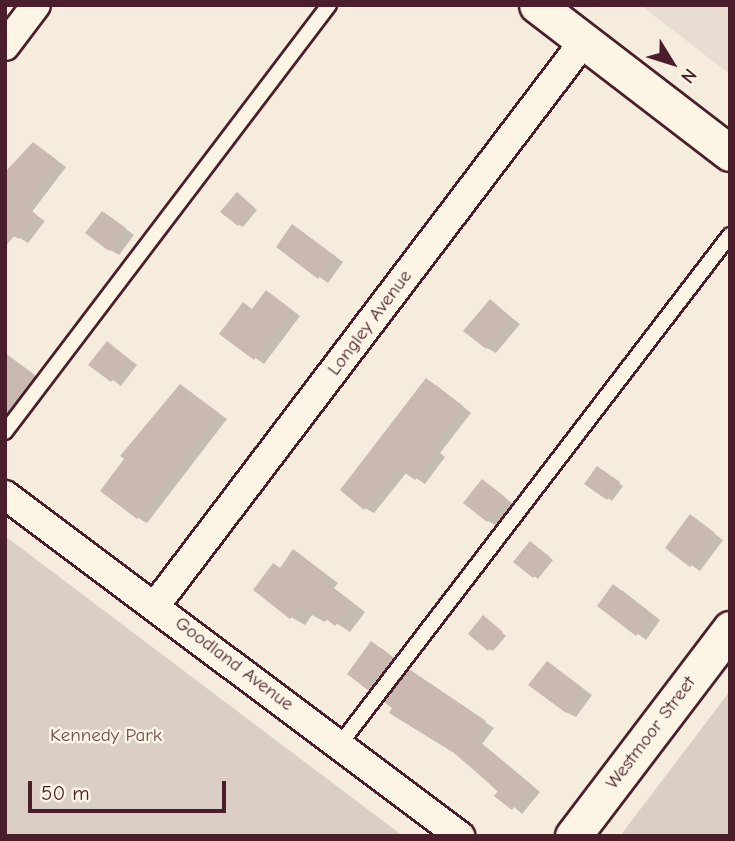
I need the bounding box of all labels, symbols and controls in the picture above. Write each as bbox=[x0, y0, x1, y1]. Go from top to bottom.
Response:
north arrow bbox=[637, 28, 707, 98]
text: N bbox=[676, 64, 701, 88]
street label: Longley Avenue bbox=[323, 266, 417, 380]
street label: Goodland Avenue bbox=[170, 612, 298, 716]
street label: Westmoor Street bbox=[601, 672, 701, 794]
park label: Kennedy Park bbox=[50, 725, 162, 747]
scale bar bbox=[32, 768, 229, 812]
text: 50 m bbox=[41, 781, 90, 805]

